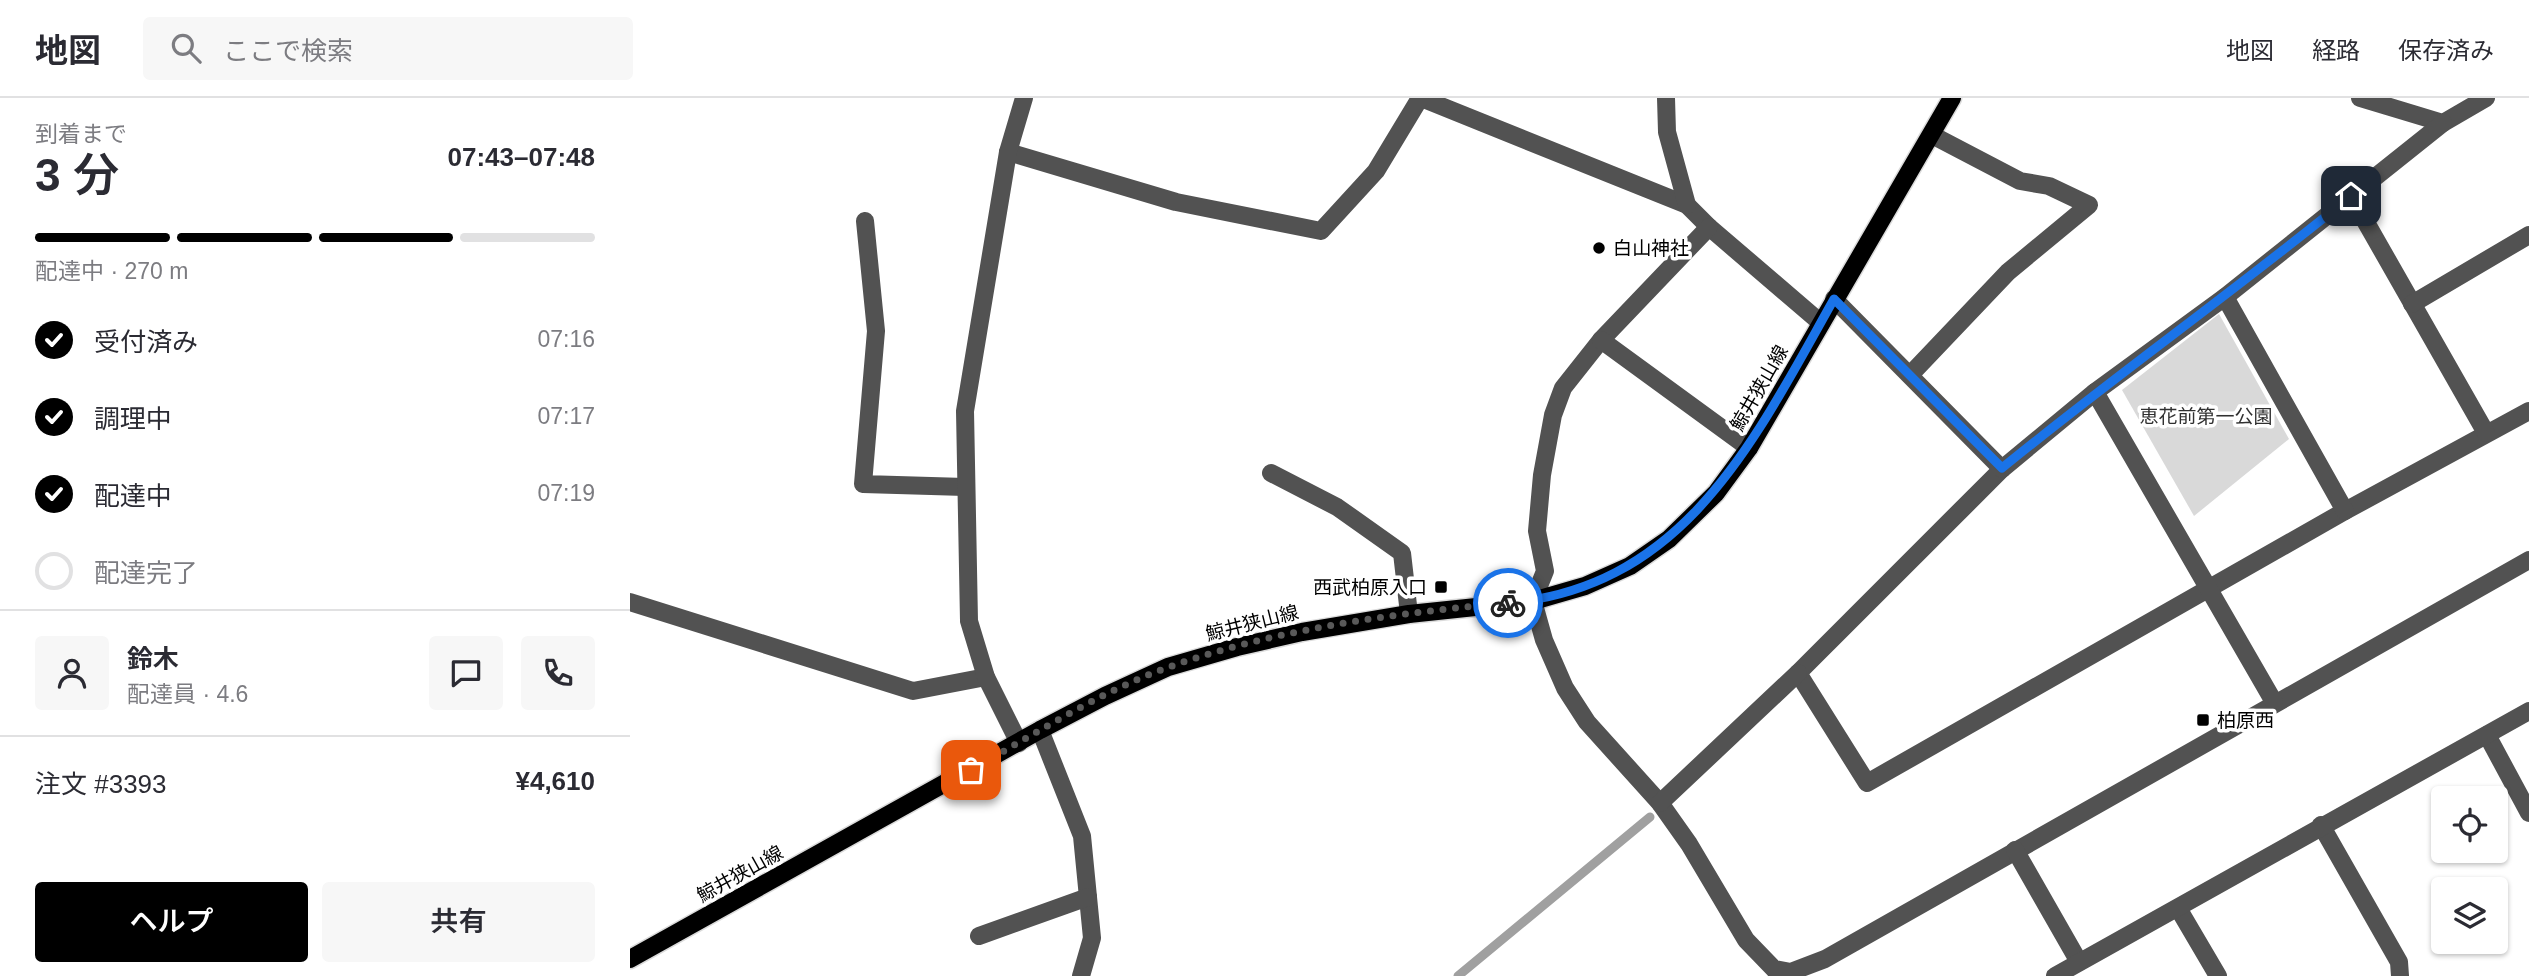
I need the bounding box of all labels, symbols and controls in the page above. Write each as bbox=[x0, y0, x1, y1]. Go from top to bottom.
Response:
search box bbox=[143, 17, 633, 80]
icon: search bbox=[167, 29, 205, 67]
text: 地図 bbox=[35, 32, 101, 69]
text: ここで検索 bbox=[223, 36, 353, 66]
text: 地図 bbox=[2226, 37, 2274, 64]
text: 経路 bbox=[2312, 37, 2360, 64]
text: 保存済み bbox=[2398, 37, 2494, 64]
text: 到着まで bbox=[35, 121, 127, 147]
text: 07:43–07:48 bbox=[448, 142, 595, 172]
text: 3 分 bbox=[35, 149, 119, 201]
pin bbox=[2321, 166, 2381, 226]
icon: home bbox=[2332, 177, 2370, 215]
place label: 白山神社 bbox=[1613, 238, 1689, 259]
marker: 白山神社 bbox=[1591, 240, 1607, 256]
text: 配達中 · 270 m bbox=[35, 258, 188, 284]
icon: check bbox=[35, 321, 73, 359]
text: 07:16 bbox=[537, 326, 595, 352]
text: 受付済み bbox=[94, 327, 198, 357]
street label: 鯨井狭山線 bbox=[1726, 342, 1792, 434]
icon: check bbox=[35, 398, 73, 436]
text: 07:17 bbox=[537, 403, 595, 429]
text: 調理中 bbox=[94, 404, 172, 434]
park label: 恵花前第一公園 bbox=[2139, 406, 2273, 427]
icon: check bbox=[35, 475, 73, 513]
text: 07:19 bbox=[537, 480, 595, 506]
text: 配達中 bbox=[94, 481, 172, 511]
text: 配達完了 bbox=[94, 558, 198, 588]
courier bbox=[1473, 568, 1543, 638]
place label: 西武柏原入口 bbox=[1313, 577, 1427, 598]
marker: 西武柏原入口 bbox=[1433, 579, 1449, 595]
icon: bike bbox=[1489, 584, 1527, 622]
street label: 鯨井狭山線 bbox=[1203, 601, 1301, 645]
button: person bbox=[35, 636, 109, 710]
button: chat bbox=[429, 636, 503, 710]
button: phone bbox=[521, 636, 595, 710]
text: 鈴木 bbox=[127, 644, 179, 674]
text: 配達員 · 4.6 bbox=[127, 681, 248, 707]
place label: 柏原西 bbox=[2217, 710, 2274, 731]
marker: 柏原西 bbox=[2195, 712, 2211, 728]
pin bbox=[941, 740, 1001, 800]
icon: bag bbox=[952, 751, 990, 789]
text: ¥4,610 bbox=[515, 766, 595, 796]
text: 注文 #3393 bbox=[35, 769, 167, 799]
map controls bbox=[2431, 786, 2508, 954]
button: locate bbox=[2431, 786, 2508, 863]
street label: 鯨井狭山線 bbox=[693, 842, 787, 906]
button: layers bbox=[2431, 877, 2508, 954]
button: ヘルプ bbox=[35, 882, 308, 962]
button: 共有 bbox=[322, 882, 595, 962]

